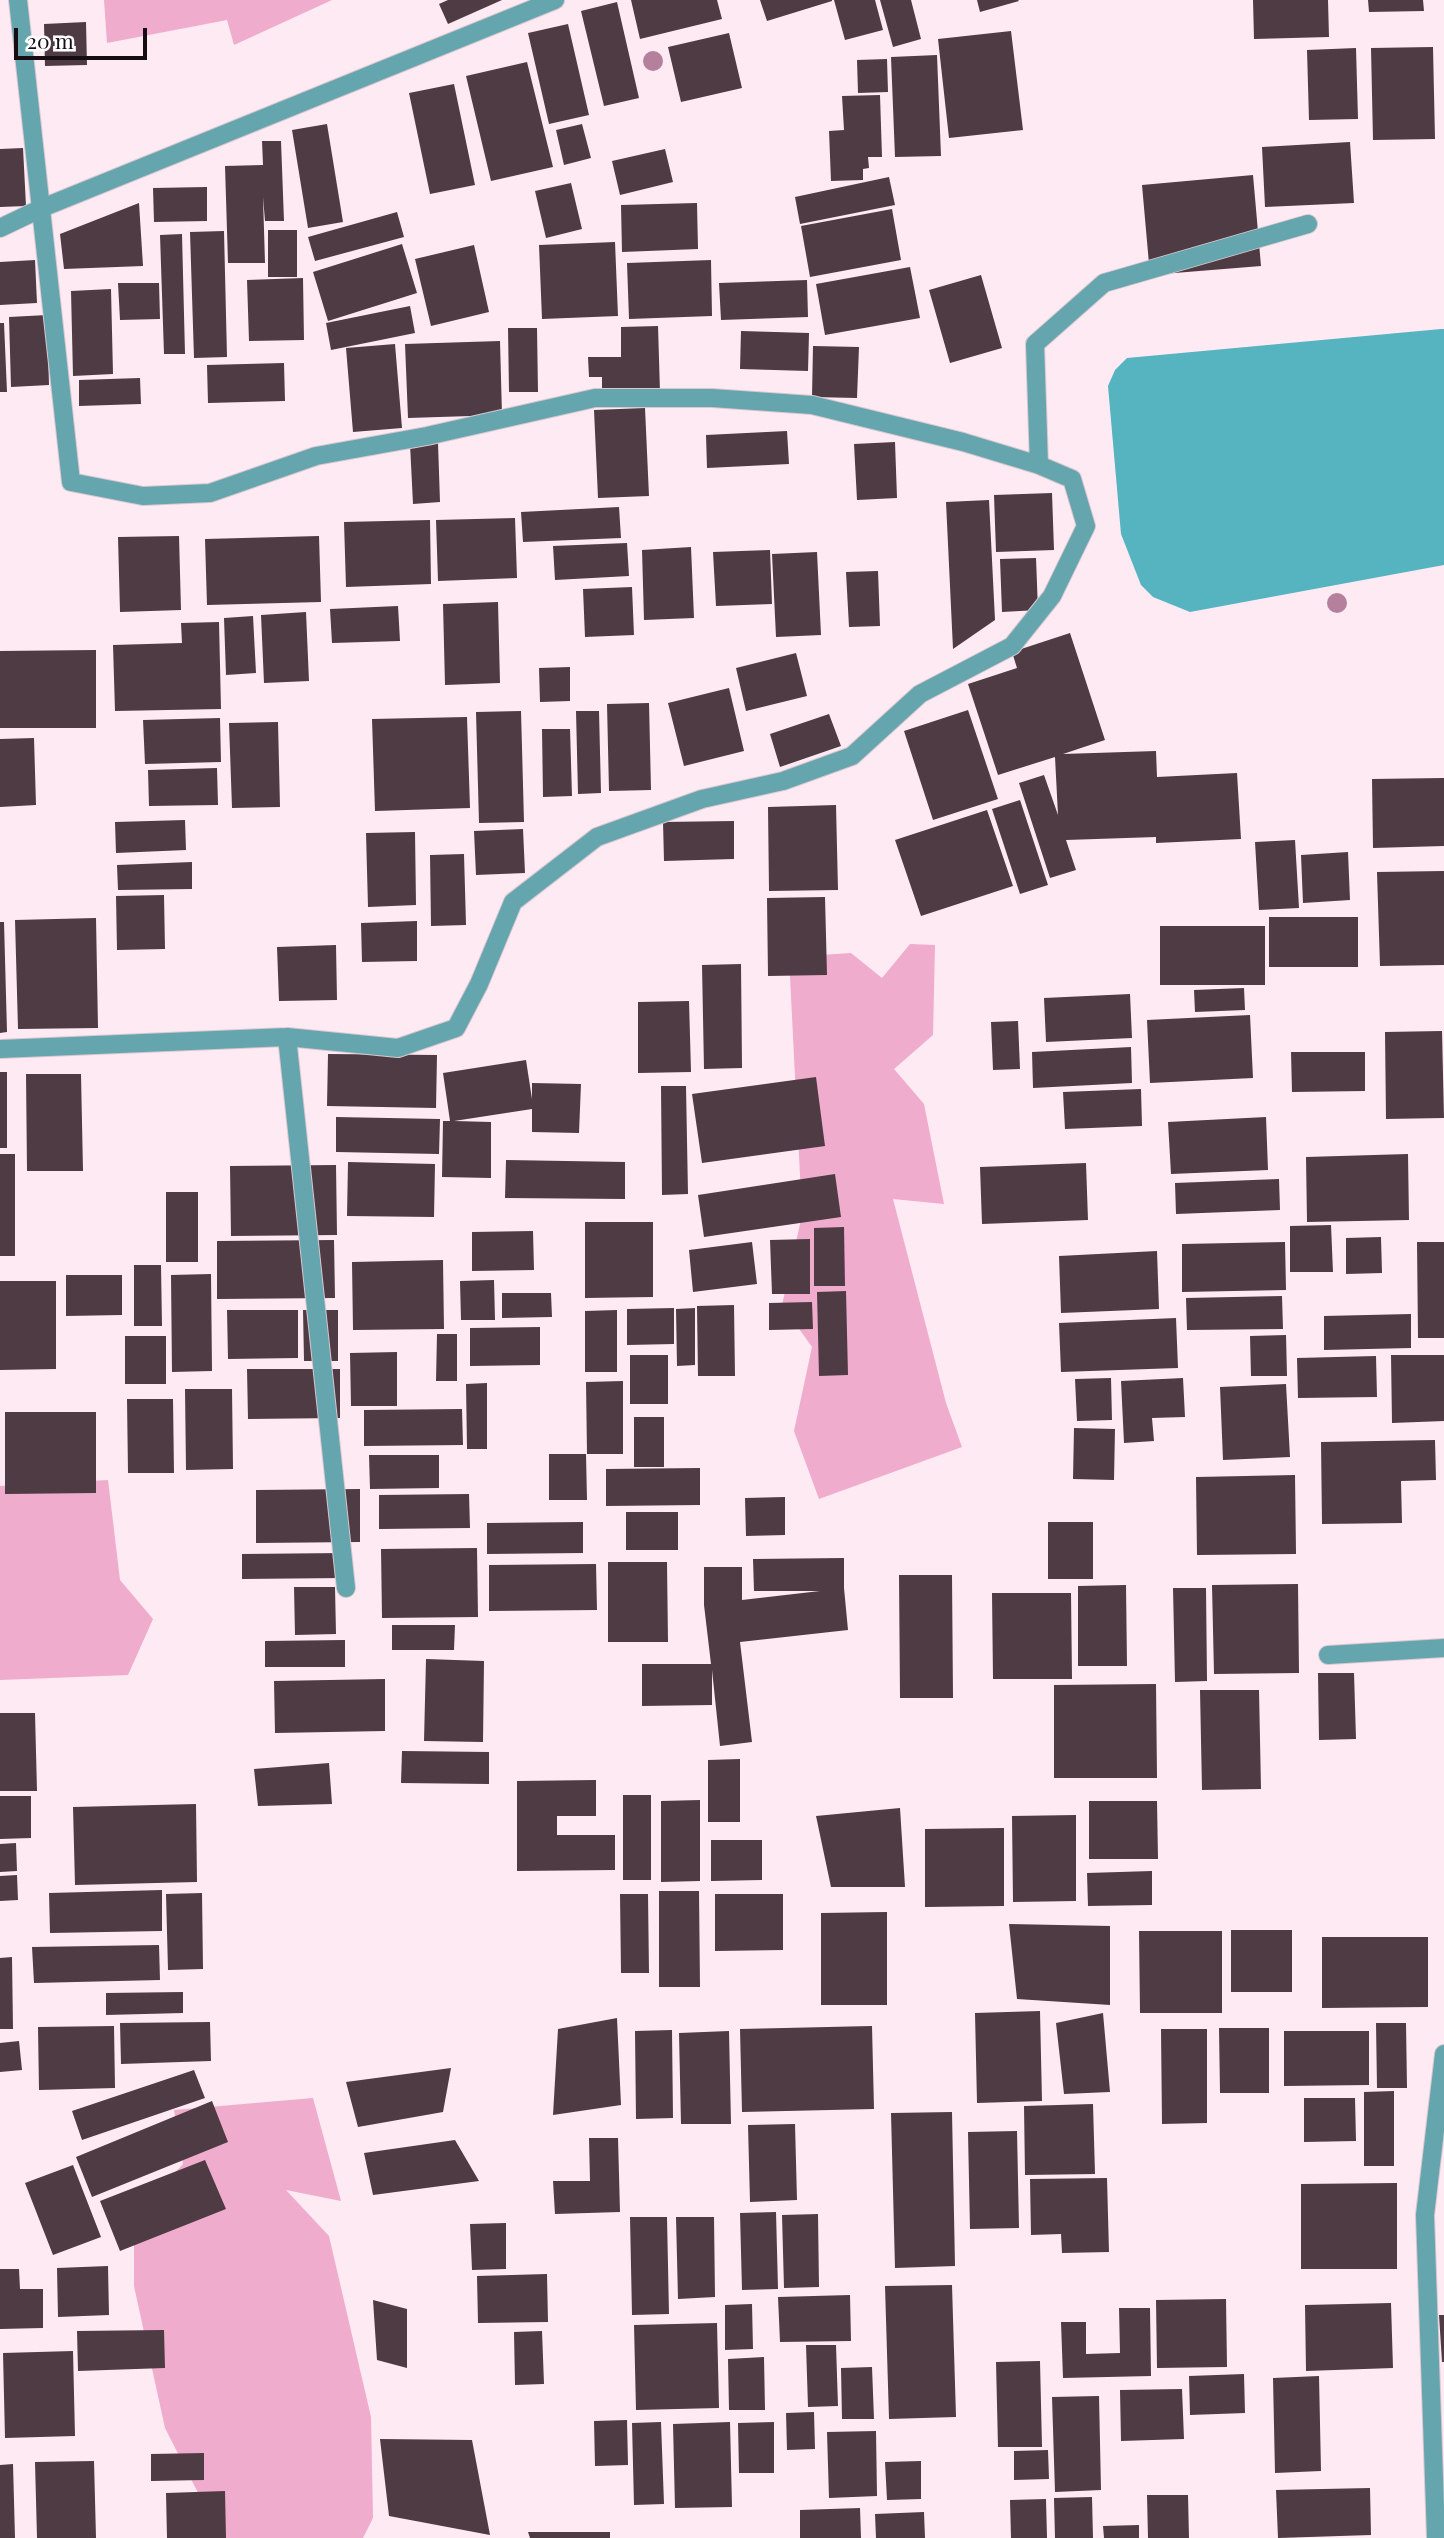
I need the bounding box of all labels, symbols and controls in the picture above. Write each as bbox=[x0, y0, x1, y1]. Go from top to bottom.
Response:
scale bar bbox=[18, 14, 150, 58]
text: 20 m bbox=[27, 26, 74, 54]

